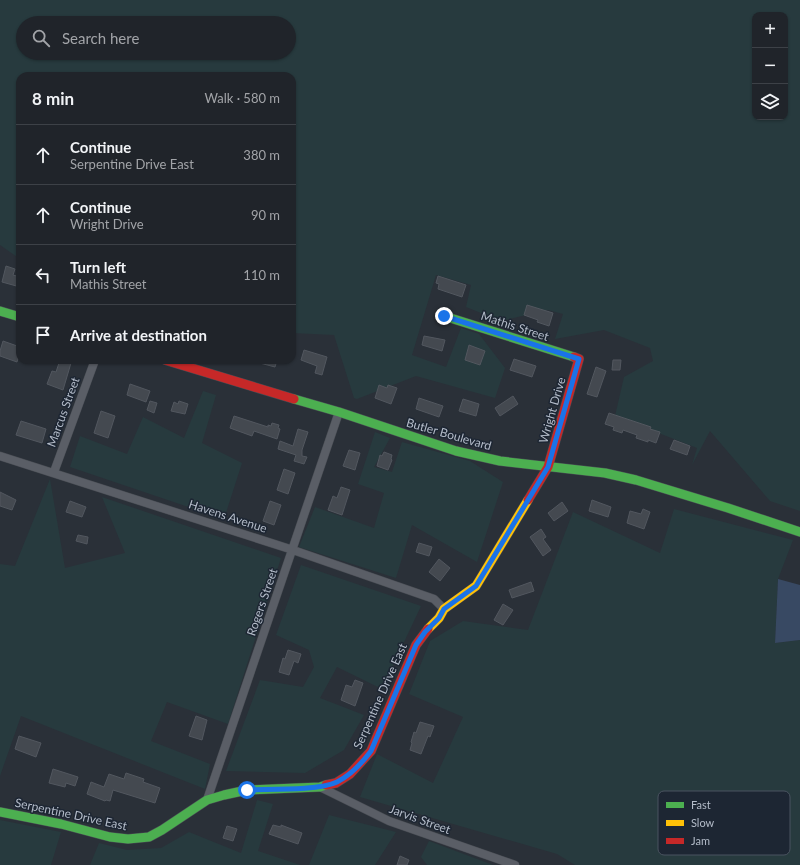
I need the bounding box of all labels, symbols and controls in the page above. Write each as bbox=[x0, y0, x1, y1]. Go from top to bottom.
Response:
map controls bbox=[752, 12, 788, 120]
button: + bbox=[752, 12, 788, 48]
search box bbox=[16, 16, 296, 60]
icon: search bbox=[30, 27, 52, 49]
text: Search here bbox=[62, 29, 139, 47]
button: − bbox=[752, 48, 788, 84]
button: layers bbox=[752, 84, 788, 120]
text: 8 min bbox=[32, 88, 74, 109]
text: Walk · 580 m bbox=[204, 90, 280, 106]
text: Continue bbox=[70, 138, 131, 156]
icon: ahead bbox=[32, 144, 54, 166]
text: 380 m bbox=[243, 147, 280, 163]
text: Serpentine Drive East bbox=[70, 156, 194, 172]
text: Continue bbox=[70, 198, 131, 216]
icon: ahead bbox=[32, 204, 54, 226]
text: 90 m bbox=[251, 207, 280, 223]
text: Wright Drive bbox=[70, 216, 144, 232]
text: Turn left bbox=[70, 258, 126, 276]
icon: left bbox=[32, 264, 54, 286]
text: 110 m bbox=[243, 267, 280, 283]
text: Mathis Street bbox=[70, 276, 146, 292]
route end bbox=[435, 307, 453, 325]
street label: Mathis Street bbox=[479, 308, 552, 344]
icon: arrive bbox=[32, 324, 54, 346]
text: Arrive at destination bbox=[70, 326, 207, 344]
street label: Marcus Street bbox=[43, 374, 83, 449]
street label: Wright Drive bbox=[535, 375, 569, 445]
street label: Butler Boulevard bbox=[405, 415, 493, 453]
street label: Havens Avenue bbox=[187, 496, 269, 536]
street label: Rogers Street bbox=[243, 566, 281, 638]
street label: Serpentine Drive East bbox=[350, 640, 410, 751]
route start bbox=[238, 781, 256, 799]
legend bbox=[658, 791, 790, 855]
street label: Serpentine Drive East bbox=[14, 795, 129, 833]
text: Fast bbox=[691, 798, 711, 811]
street label: Jarvis Street bbox=[387, 801, 453, 837]
text: Slow bbox=[691, 816, 715, 829]
text: Jam bbox=[691, 834, 710, 847]

